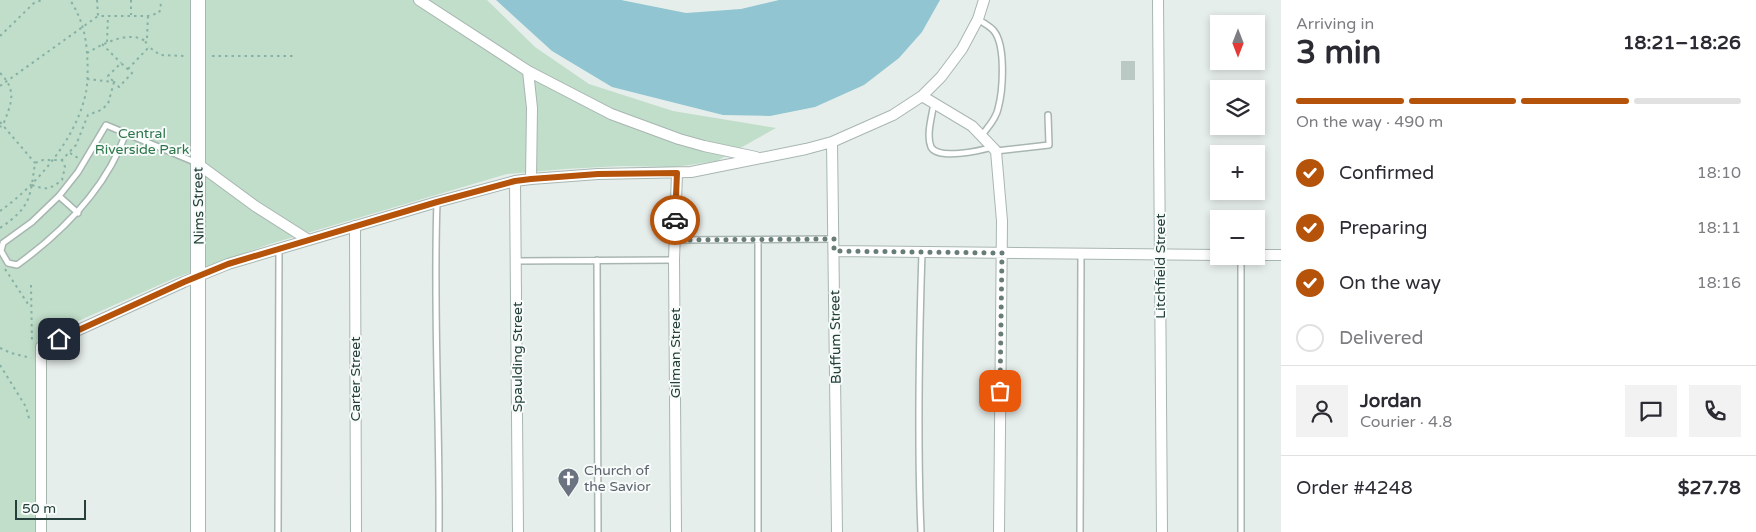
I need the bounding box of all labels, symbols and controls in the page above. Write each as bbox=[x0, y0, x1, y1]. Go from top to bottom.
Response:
text: Arriving in bbox=[1296, 14, 1374, 34]
north arrow bbox=[1210, 15, 1265, 70]
map controls bbox=[1210, 15, 1265, 265]
text: 18:21–18:26 bbox=[1623, 32, 1741, 54]
text: 3 min bbox=[1296, 34, 1381, 72]
button: layers bbox=[1210, 80, 1265, 135]
text: On the way · 490 m bbox=[1296, 112, 1443, 132]
park label: Central Riverside Park bbox=[95, 125, 190, 158]
button: + bbox=[1210, 145, 1265, 200]
icon: check bbox=[1296, 159, 1324, 187]
text: Confirmed bbox=[1339, 162, 1434, 184]
text: 18:10 bbox=[1697, 163, 1741, 183]
street label: Nims Street bbox=[189, 166, 208, 245]
courier bbox=[650, 195, 700, 245]
icon: car bbox=[661, 206, 689, 234]
button: − bbox=[1210, 210, 1265, 265]
street label: Litchfield Street bbox=[1152, 213, 1169, 319]
icon: check bbox=[1296, 214, 1324, 242]
text: Preparing bbox=[1339, 217, 1428, 239]
text: 18:11 bbox=[1697, 218, 1741, 238]
icon: check bbox=[1296, 269, 1324, 297]
text: On the way bbox=[1339, 272, 1441, 294]
text: 18:16 bbox=[1697, 273, 1741, 293]
street label: Buffum Street bbox=[826, 289, 845, 384]
street label: Spaulding Street bbox=[509, 301, 526, 412]
street label: Gilman Street bbox=[667, 307, 684, 398]
pin bbox=[38, 318, 80, 360]
icon: home bbox=[45, 325, 73, 353]
text: Delivered bbox=[1339, 327, 1424, 349]
street label: Carter Street bbox=[347, 336, 364, 422]
pin bbox=[979, 370, 1021, 412]
icon: bag bbox=[986, 377, 1014, 405]
button: person bbox=[1296, 385, 1348, 437]
button: chat bbox=[1625, 385, 1677, 437]
button: phone bbox=[1689, 385, 1741, 437]
text: Jordan bbox=[1360, 390, 1422, 412]
text: Courier · 4.8 bbox=[1360, 412, 1452, 432]
place label: Church of the Savior bbox=[584, 462, 651, 495]
church icon: Church of the Savior bbox=[556, 466, 580, 497]
text: Order #4248 bbox=[1296, 477, 1413, 499]
text: $27.78 bbox=[1678, 477, 1741, 499]
scale bar bbox=[15, 497, 86, 520]
text: 50 m bbox=[22, 500, 56, 517]

